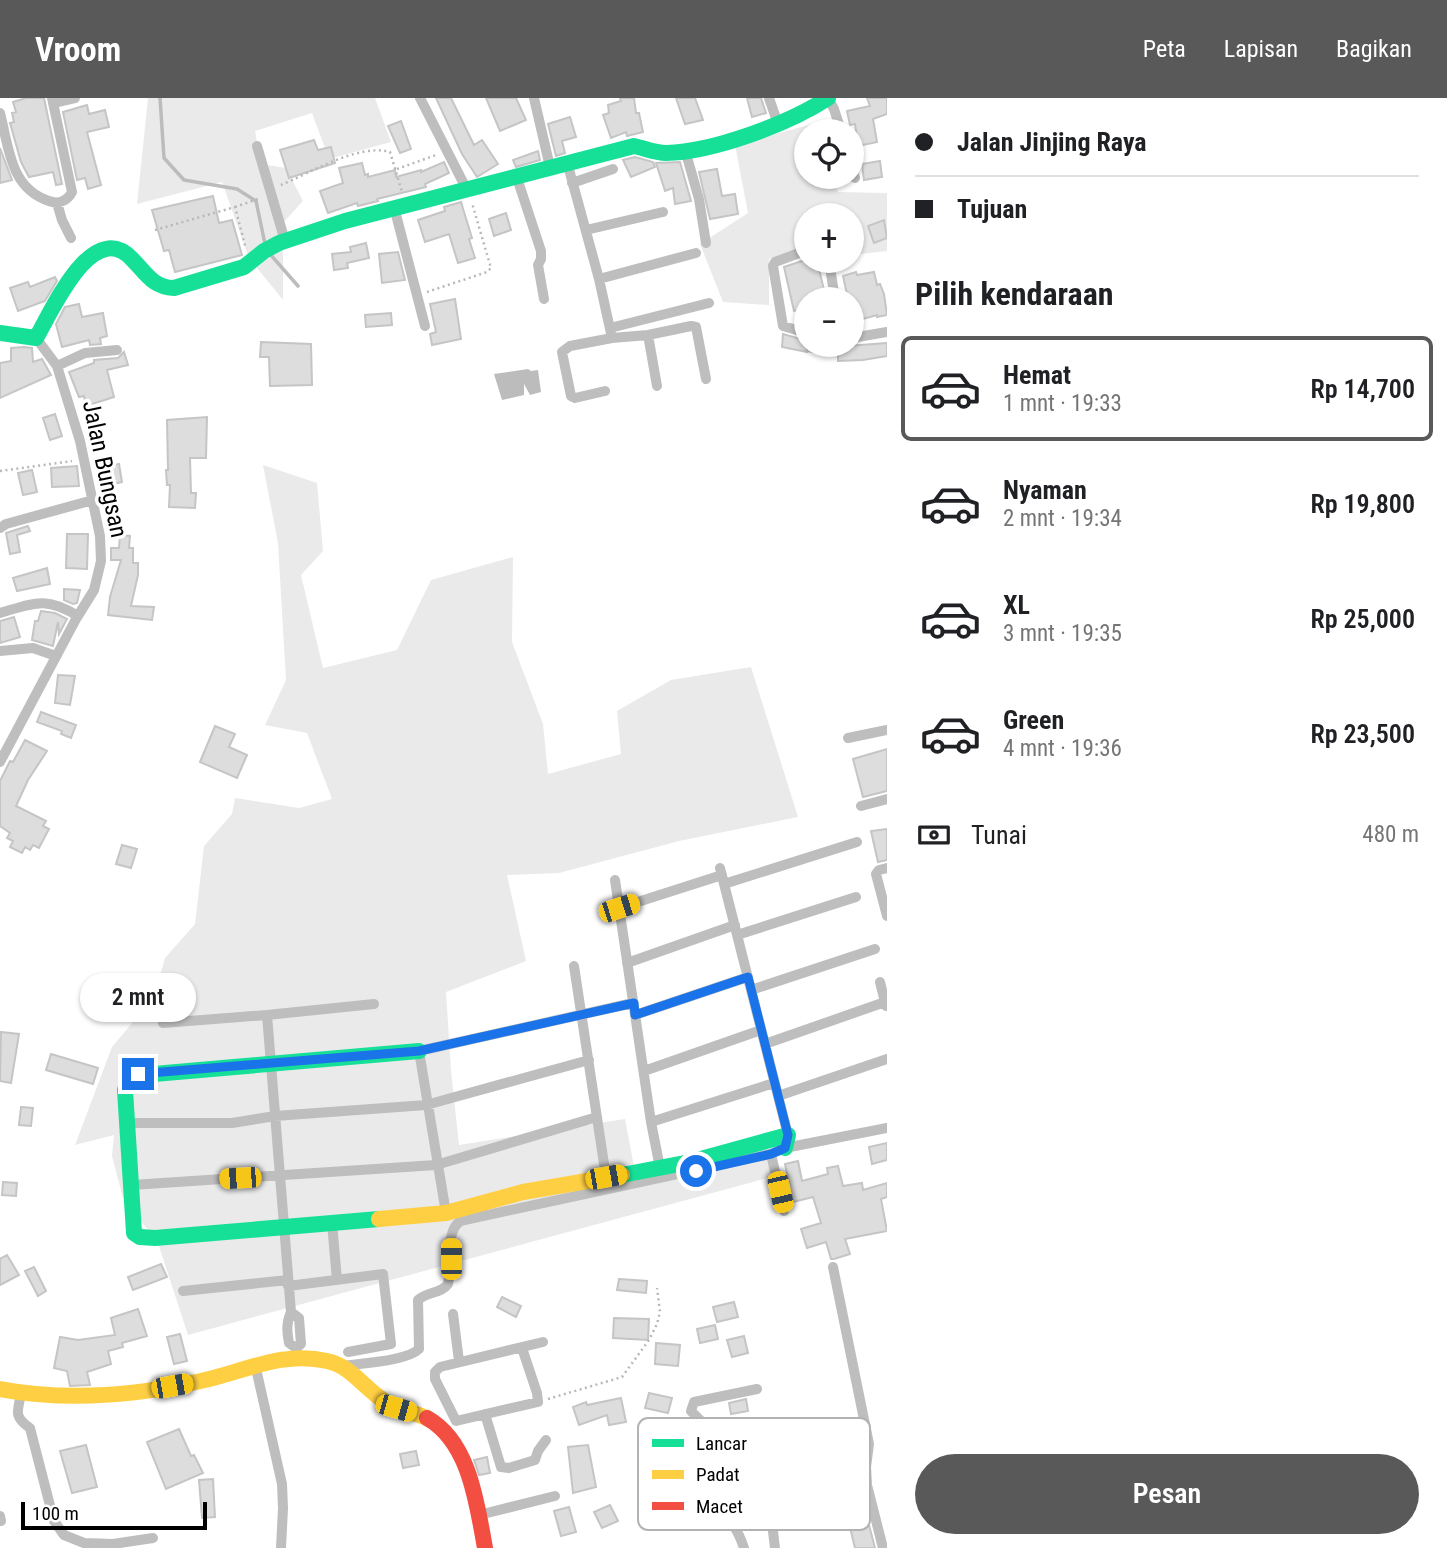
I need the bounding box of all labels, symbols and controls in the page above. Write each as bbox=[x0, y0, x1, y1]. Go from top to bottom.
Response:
text: Vroom bbox=[35, 30, 121, 69]
text: Peta bbox=[1143, 35, 1186, 63]
text: Lapisan bbox=[1224, 35, 1298, 63]
text: Bagikan bbox=[1336, 35, 1412, 63]
map controls bbox=[794, 119, 864, 357]
button: locate bbox=[794, 119, 864, 189]
text: Jalan Jinjing Raya bbox=[957, 127, 1147, 157]
text: Tujuan bbox=[957, 194, 1027, 224]
button: + bbox=[794, 203, 864, 273]
text: Pilih kendaraan bbox=[915, 275, 1114, 313]
button: − bbox=[794, 287, 864, 357]
icon: car bbox=[919, 357, 982, 420]
text: Hemat bbox=[1003, 360, 1071, 390]
text: Rp 14,700 bbox=[1310, 374, 1415, 404]
text: 1 mnt · 19:33 bbox=[1003, 390, 1122, 417]
street label: Jalan Bungsan bbox=[77, 398, 133, 540]
icon: car bbox=[919, 472, 982, 535]
text: Nyaman bbox=[1003, 475, 1087, 505]
text: Rp 19,800 bbox=[1310, 489, 1415, 519]
text: 2 mnt · 19:34 bbox=[1003, 505, 1122, 532]
icon: car bbox=[919, 587, 982, 650]
text: XL bbox=[1003, 590, 1030, 620]
text: Rp 25,000 bbox=[1310, 604, 1415, 634]
text: 3 mnt · 19:35 bbox=[1003, 620, 1122, 647]
icon: car bbox=[919, 702, 982, 765]
text: Green bbox=[1003, 705, 1064, 735]
text: Rp 23,500 bbox=[1310, 719, 1415, 749]
text: 4 mnt · 19:36 bbox=[1003, 735, 1122, 762]
icon: cash bbox=[915, 816, 953, 854]
text: Tunai bbox=[971, 820, 1027, 850]
text: 480 m bbox=[1362, 821, 1419, 848]
car bbox=[596, 892, 643, 924]
callout: 2 mnt bbox=[80, 972, 196, 1021]
text: 2 mnt bbox=[112, 984, 164, 1011]
route end bbox=[122, 1058, 154, 1090]
route start bbox=[680, 1155, 712, 1187]
car bbox=[584, 1163, 629, 1191]
car bbox=[219, 1166, 262, 1190]
car bbox=[766, 1169, 795, 1215]
car bbox=[441, 1238, 462, 1280]
car bbox=[150, 1372, 195, 1400]
car bbox=[373, 1392, 420, 1424]
legend bbox=[638, 1418, 870, 1530]
text: Lancar bbox=[696, 1432, 747, 1455]
button: Pesan bbox=[915, 1454, 1419, 1534]
text: Padat bbox=[696, 1463, 740, 1486]
text: Macet bbox=[696, 1495, 743, 1518]
scale bar bbox=[21, 1499, 206, 1531]
text: 100 m bbox=[32, 1502, 79, 1525]

